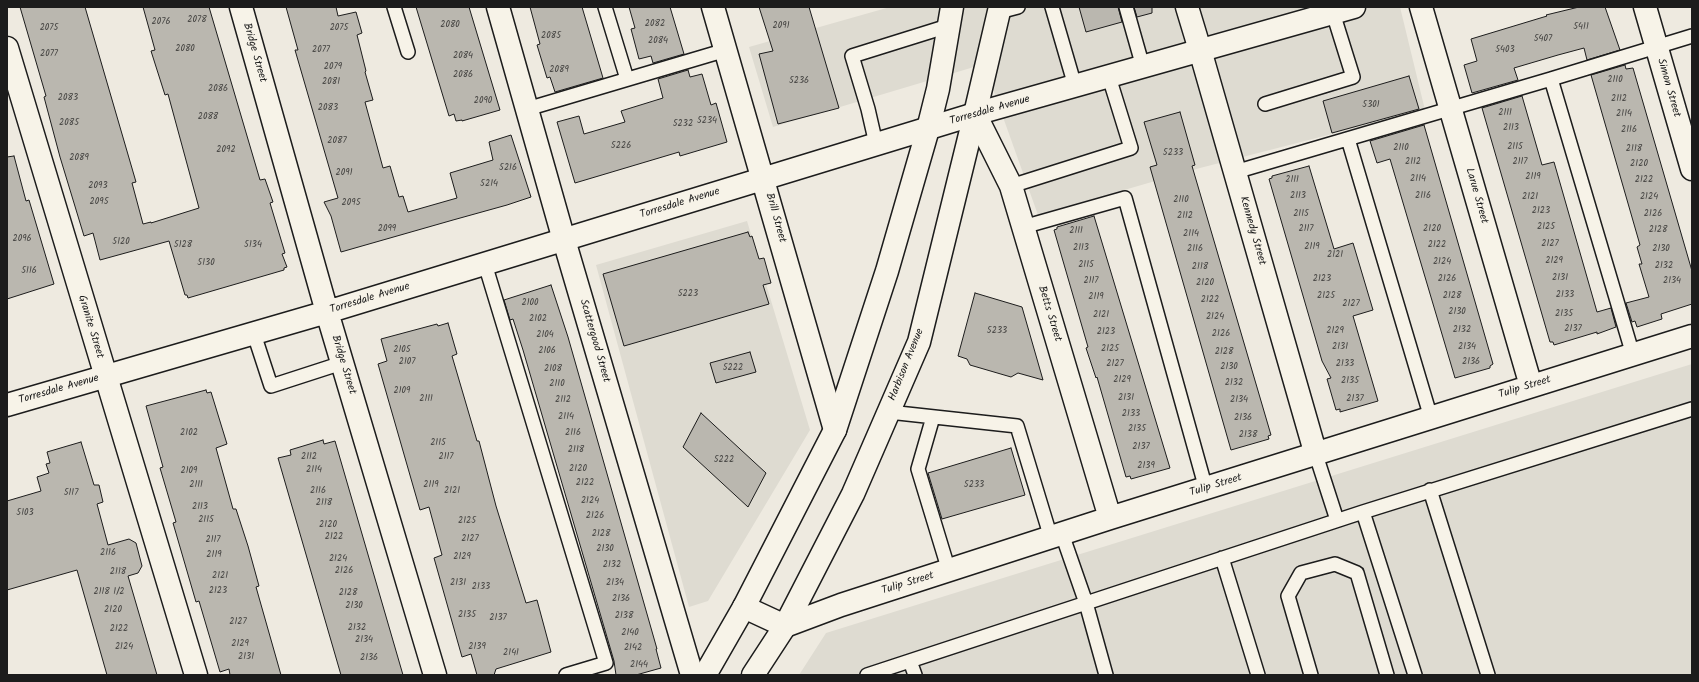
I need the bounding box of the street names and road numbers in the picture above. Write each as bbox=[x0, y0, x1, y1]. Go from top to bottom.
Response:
street label: Bridge Street bbox=[239, 22, 269, 84]
street label: Simon Street bbox=[1653, 57, 1683, 119]
street label: Torresdale Avenue bbox=[948, 93, 1032, 129]
street label: Larue Street bbox=[1462, 167, 1490, 225]
street label: Torresdale Avenue bbox=[638, 186, 722, 222]
street label: Brill Street bbox=[762, 192, 788, 244]
street label: Kennedy Street bbox=[1236, 195, 1268, 267]
street label: Torresdale Avenue bbox=[328, 281, 412, 317]
street label: Betts Street bbox=[1034, 285, 1064, 343]
street label: Granite Street bbox=[74, 294, 106, 360]
street label: Scattergood Street bbox=[576, 298, 612, 384]
street label: Harbison Avenue bbox=[886, 327, 928, 403]
street label: Bridge Street bbox=[328, 334, 358, 396]
street label: Torresdale Avenue bbox=[17, 372, 101, 408]
street label: Tulip Street bbox=[1497, 374, 1553, 402]
street label: Tulip Street bbox=[1188, 472, 1244, 500]
street label: Tulip Street bbox=[880, 570, 936, 598]

